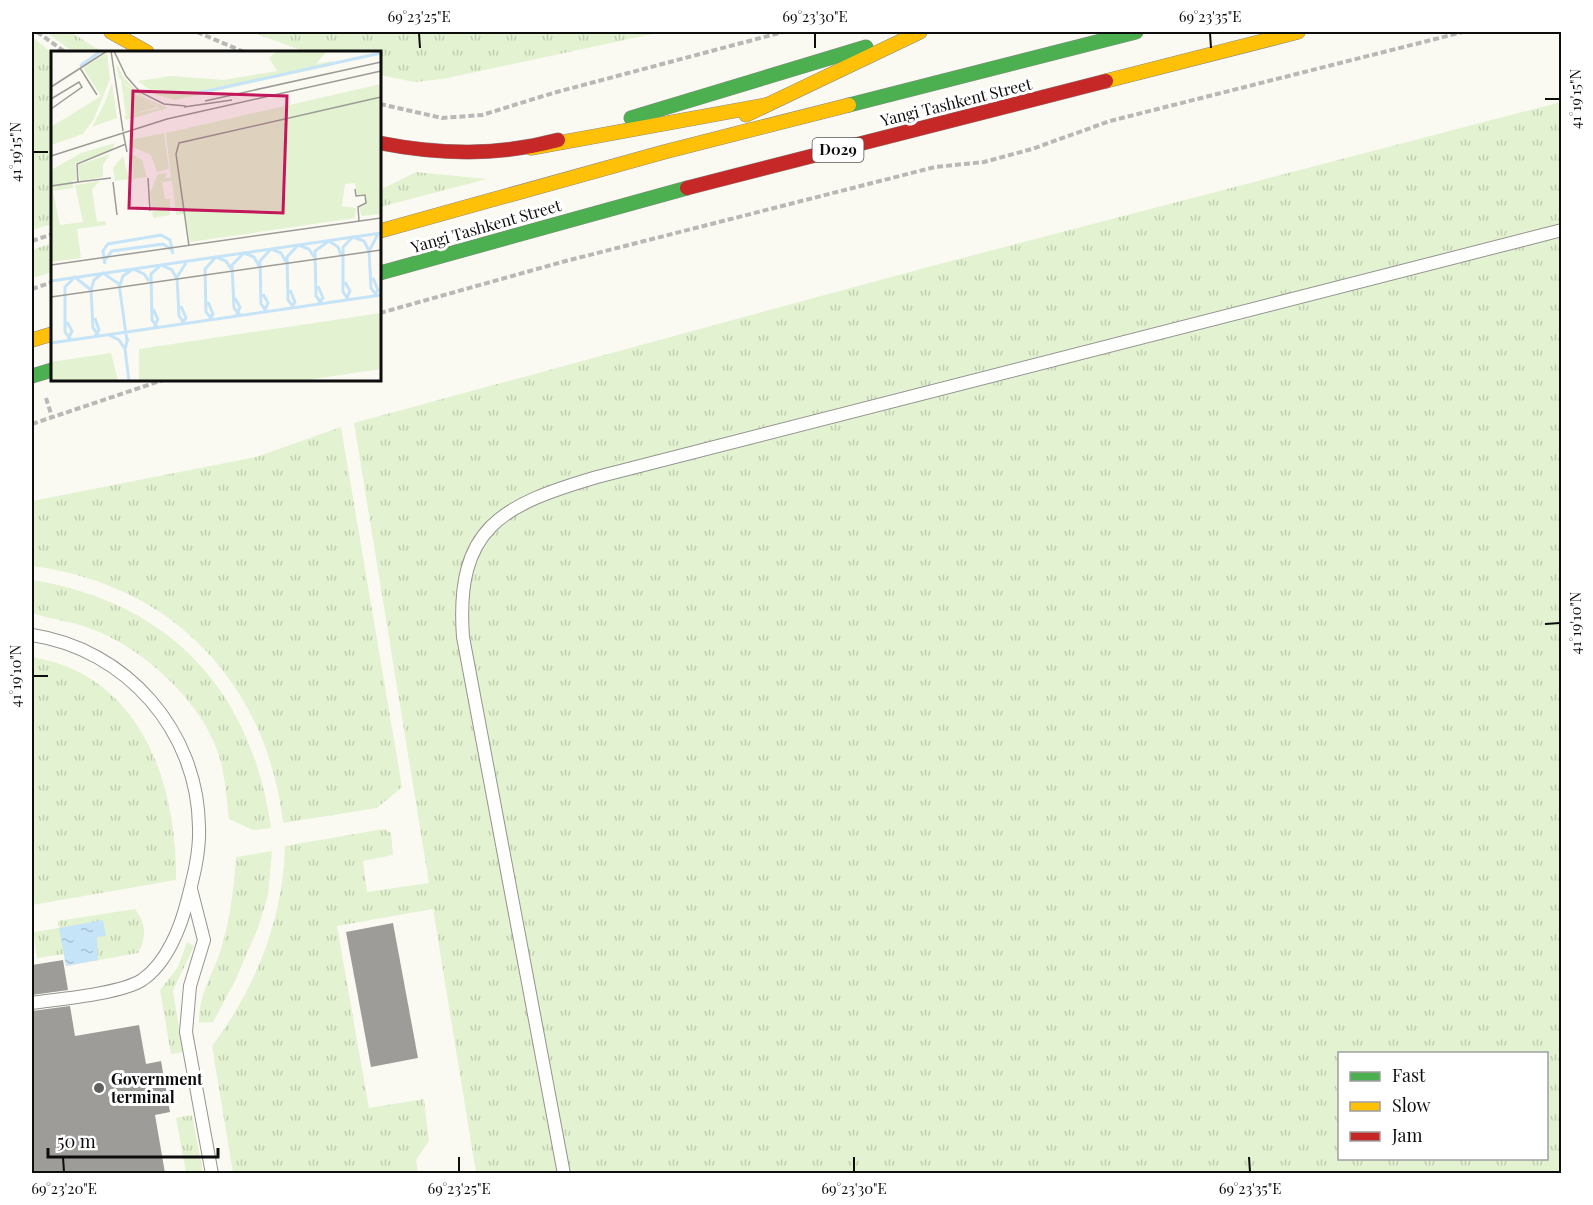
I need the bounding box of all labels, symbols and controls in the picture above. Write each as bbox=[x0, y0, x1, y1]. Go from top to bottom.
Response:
text: 69°23'25"E bbox=[387, 6, 451, 26]
text: 69°23'30"E bbox=[782, 6, 848, 26]
text: 69°23'35"E bbox=[1179, 6, 1241, 26]
inset map bbox=[51, 51, 381, 381]
text: 41°19'15"N bbox=[1565, 69, 1585, 129]
street label: Yangi Tashkent Street bbox=[877, 72, 1034, 131]
text: 41°19'15"N bbox=[5, 122, 25, 182]
road number: D029 bbox=[812, 138, 864, 162]
street label: Yangi Tashkent Street bbox=[407, 194, 564, 257]
text: 41°19'10"N bbox=[1565, 591, 1585, 654]
text: 41°19'10"N bbox=[5, 644, 25, 707]
legend bbox=[1338, 1052, 1548, 1160]
text: Fast bbox=[1392, 1063, 1426, 1087]
place label: Government terminal bbox=[110, 1068, 203, 1107]
marker: Government terminal bbox=[92, 1081, 106, 1095]
text: Slow bbox=[1392, 1093, 1430, 1117]
scale bar bbox=[48, 1121, 218, 1159]
text: Jam bbox=[1391, 1123, 1422, 1147]
text: 50 m bbox=[57, 1129, 96, 1153]
text: 69°23'20"E bbox=[31, 1178, 97, 1198]
text: 69°23'25"E bbox=[427, 1178, 491, 1198]
text: 69°23'30"E bbox=[821, 1178, 887, 1198]
text: 69°23'35"E bbox=[1219, 1178, 1281, 1198]

